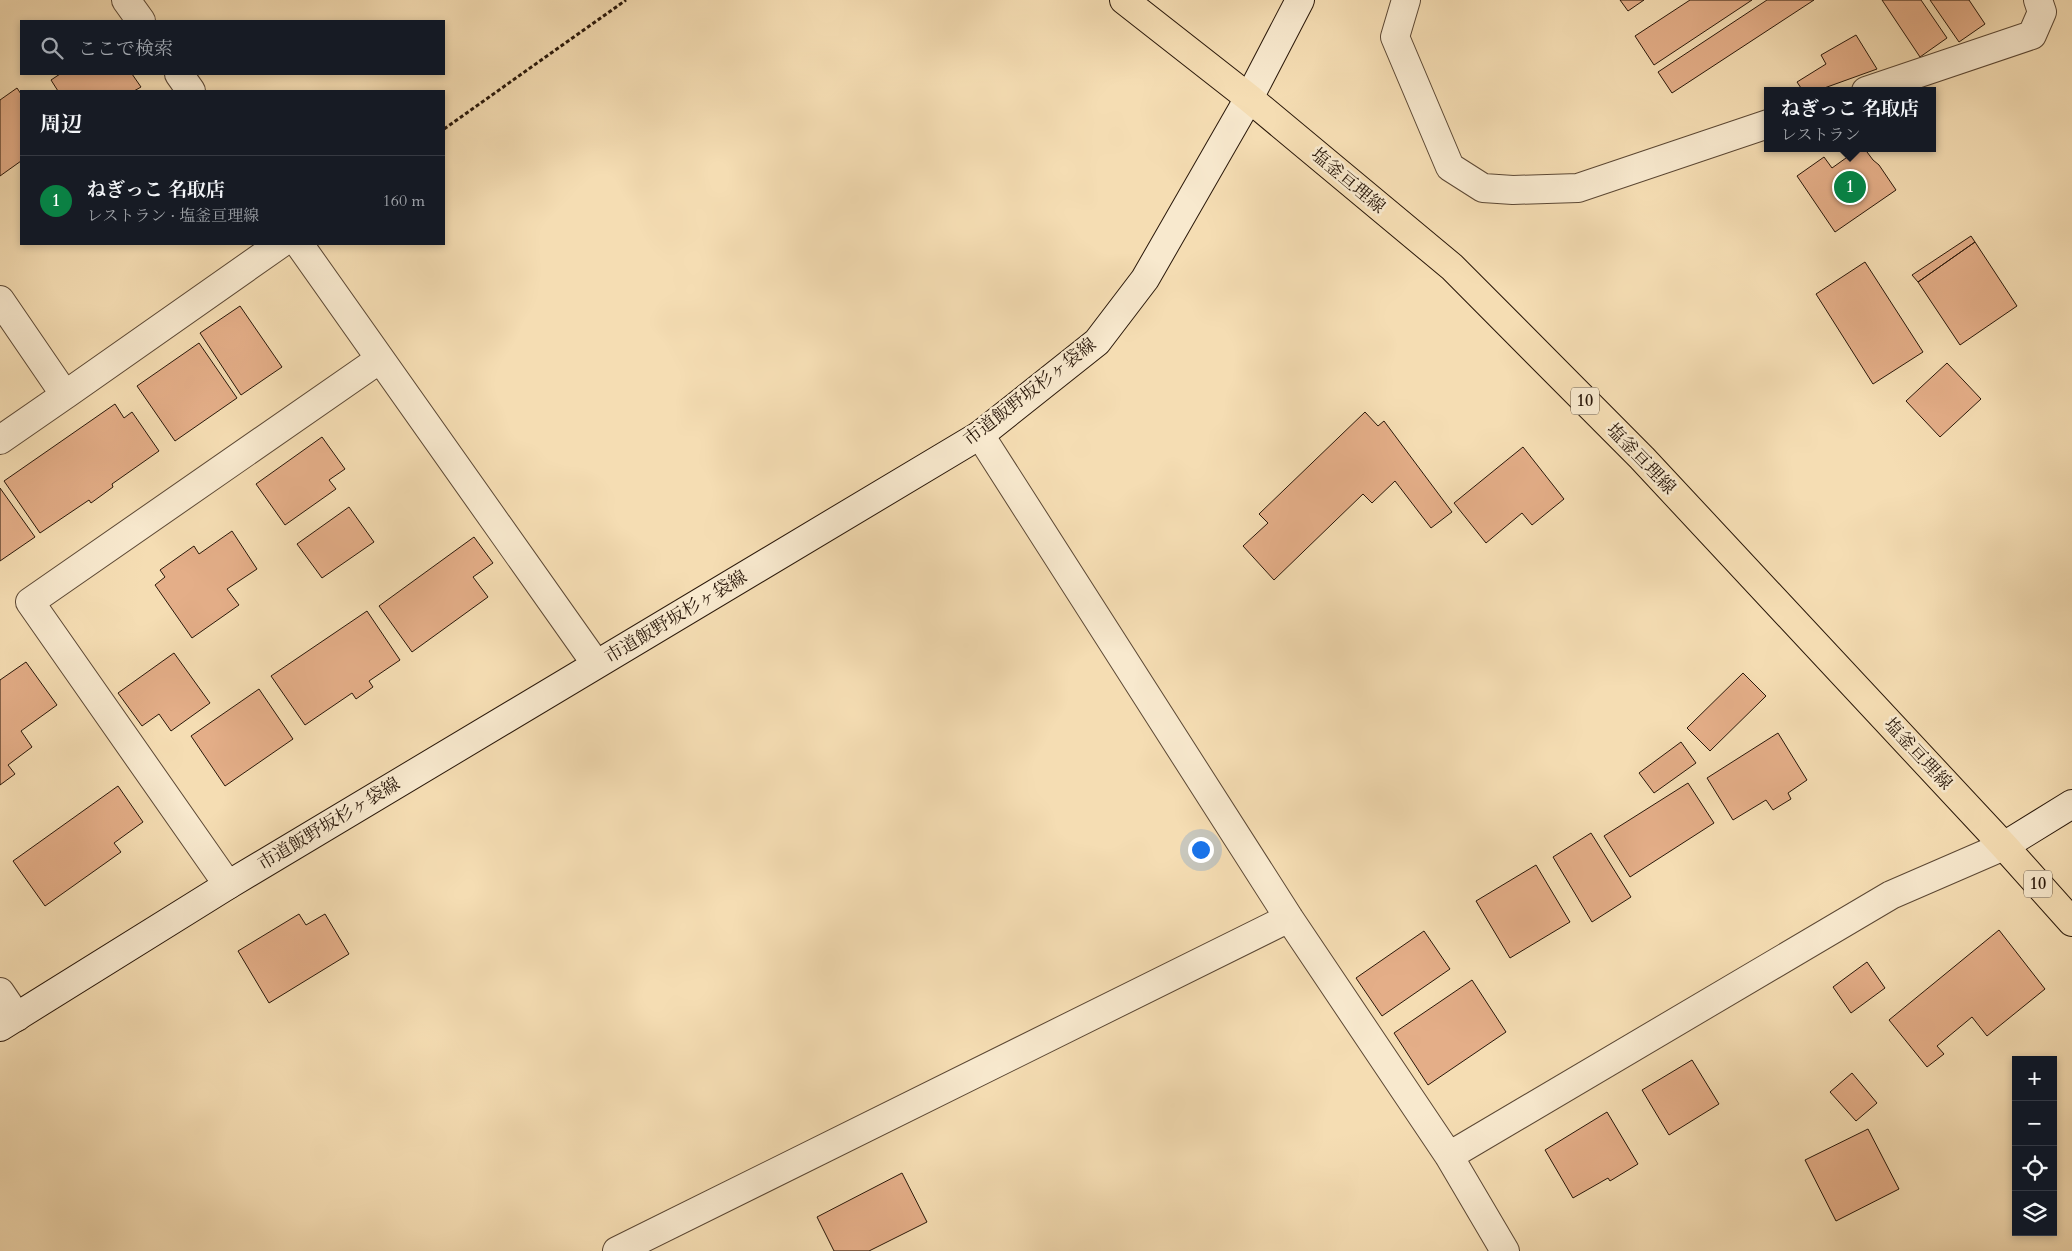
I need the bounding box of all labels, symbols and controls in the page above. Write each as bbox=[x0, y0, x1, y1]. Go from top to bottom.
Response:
search box bbox=[20, 20, 445, 75]
icon: search bbox=[38, 34, 66, 62]
text: ここで検索 bbox=[78, 36, 173, 62]
popup bbox=[1764, 87, 1936, 152]
text: ねぎっこ 名取店 bbox=[1781, 96, 1919, 122]
text: 周辺 bbox=[40, 110, 82, 139]
text: レストラン bbox=[1781, 124, 1860, 146]
street label: 塩釜亘理線 bbox=[1305, 142, 1391, 220]
pin: 1 bbox=[1834, 168, 1866, 206]
text: ねぎっこ 名取店 bbox=[87, 177, 225, 203]
text: 1 bbox=[52, 190, 60, 212]
text: 160 m bbox=[383, 190, 425, 212]
text: レストラン · 塩釜亘理線 bbox=[87, 205, 259, 227]
street label: 市道飯野坂杉ヶ袋線 bbox=[958, 332, 1102, 452]
road number: 10 bbox=[1571, 388, 1599, 414]
street label: 塩釜亘理線 bbox=[1601, 418, 1681, 500]
street label: 市道飯野坂杉ヶ袋線 bbox=[600, 565, 752, 669]
street label: 塩釜亘理線 bbox=[1878, 713, 1958, 795]
street label: 市道飯野坂杉ヶ袋線 bbox=[253, 772, 405, 876]
your location bbox=[1188, 837, 1214, 863]
road number: 10 bbox=[2024, 871, 2052, 898]
map controls bbox=[2012, 1056, 2057, 1236]
button: + bbox=[2012, 1056, 2057, 1101]
button: − bbox=[2012, 1101, 2057, 1146]
button: locate bbox=[2012, 1146, 2057, 1191]
button: layers bbox=[2012, 1191, 2057, 1236]

